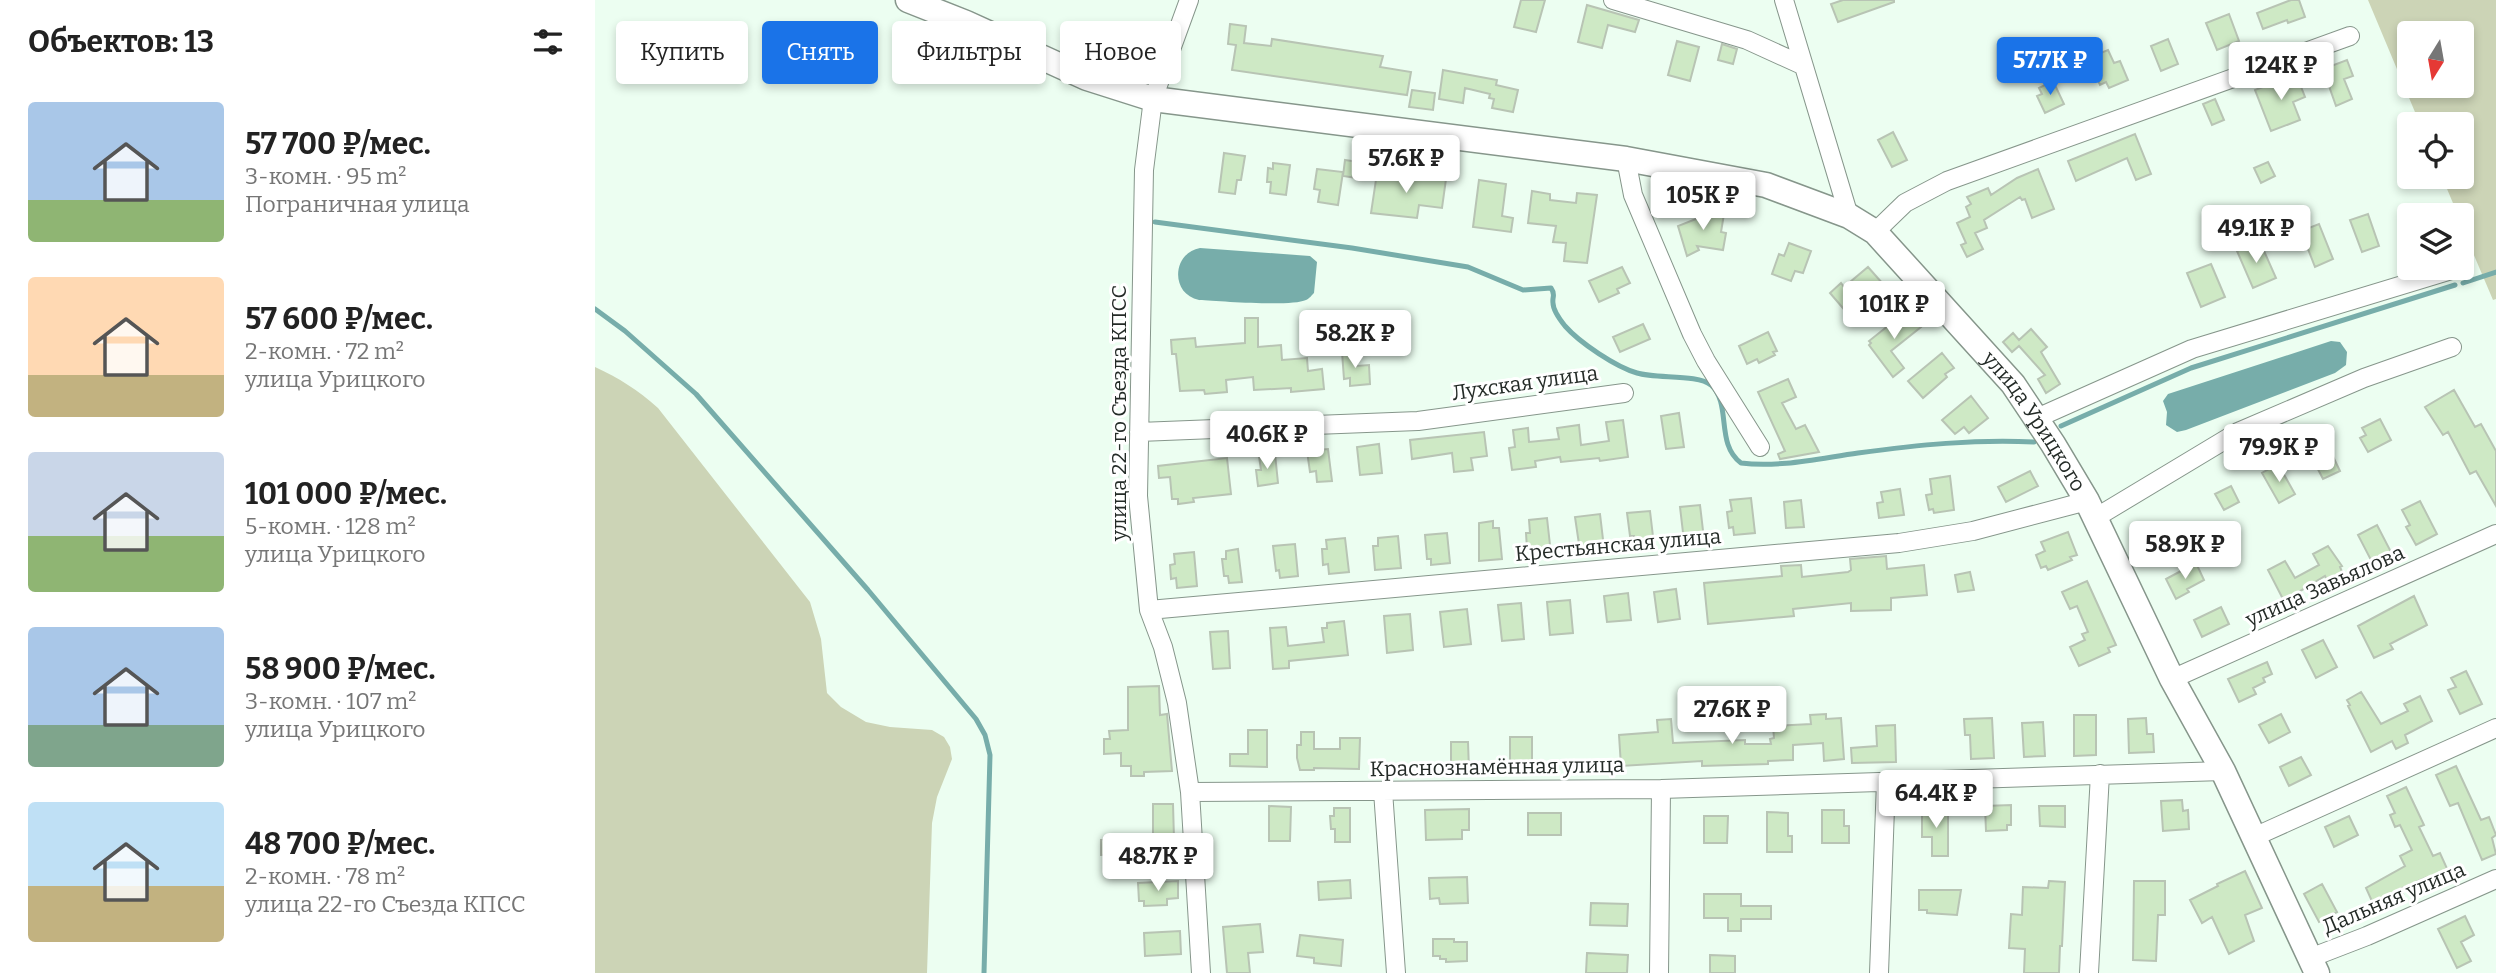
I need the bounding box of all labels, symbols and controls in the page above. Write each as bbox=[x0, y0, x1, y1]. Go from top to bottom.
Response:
chip: Купить bbox=[616, 21, 748, 84]
chip: Снять bbox=[762, 21, 878, 84]
chip: Фильтры bbox=[892, 21, 1046, 84]
chip: Новое bbox=[1060, 21, 1181, 84]
north arrow bbox=[2397, 21, 2475, 98]
map controls bbox=[2397, 21, 2474, 280]
icon: filters bbox=[529, 23, 567, 61]
text: Объектов: 13 bbox=[28, 24, 214, 60]
pin: 57.7K ₽ bbox=[1985, 38, 2115, 97]
pin: 124K ₽ bbox=[2224, 42, 2338, 102]
text: 57.7K ₽ bbox=[2013, 46, 2087, 74]
text: 124K ₽ bbox=[2245, 51, 2317, 79]
button: locate bbox=[2397, 112, 2474, 189]
text: 57 700 ₽/мес. bbox=[245, 126, 431, 162]
icon: home bbox=[84, 130, 168, 214]
pin: 57.6K ₽ bbox=[1341, 136, 1471, 195]
text: 57.6K ₽ bbox=[1368, 144, 1444, 172]
text: 3-комн. · 95 m² bbox=[245, 162, 406, 190]
pin: 105K ₽ bbox=[1646, 173, 1760, 232]
text: 105K ₽ bbox=[1667, 181, 1739, 209]
text: Пограничная улица bbox=[245, 190, 470, 218]
button: layers bbox=[2397, 203, 2474, 280]
pin: 49.1K ₽ bbox=[2191, 205, 2321, 265]
text: 49.1K ₽ bbox=[2218, 214, 2294, 242]
pin: 101K ₽ bbox=[1837, 282, 1951, 341]
street label: улица 22-го Съезда КПСС bbox=[1106, 285, 1132, 542]
text: 101K ₽ bbox=[1859, 290, 1929, 318]
text: 57 600 ₽/мес. bbox=[245, 301, 433, 337]
icon: home bbox=[84, 305, 168, 389]
pin: 58.2K ₽ bbox=[1290, 310, 1420, 370]
text: 58.2K ₽ bbox=[1315, 319, 1395, 347]
text: 2-комн. · 72 m² bbox=[245, 337, 404, 365]
street label: улица Урицкого bbox=[1976, 345, 2091, 496]
street label: Лухская улица bbox=[1450, 360, 1600, 406]
text: улица Урицкого bbox=[245, 365, 426, 393]
pin: 40.6K ₽ bbox=[1202, 412, 1332, 471]
text: 40.6K ₽ bbox=[1226, 420, 1308, 448]
pin: 79.9K ₽ bbox=[2214, 424, 2344, 484]
text: 79.9K ₽ bbox=[2240, 433, 2318, 461]
text: 101 000 ₽/мес. bbox=[245, 476, 447, 512]
icon: home bbox=[84, 480, 168, 564]
text: 5-комн. · 128 m² bbox=[245, 512, 416, 540]
pin: 58.9K ₽ bbox=[2120, 522, 2250, 581]
street label: Крестьянская улица bbox=[1514, 523, 1723, 567]
text: 58.9K ₽ bbox=[2145, 530, 2225, 558]
street label: улица Завьялова bbox=[2241, 539, 2409, 633]
text: улица Урицкого bbox=[245, 540, 426, 568]
text: 58 900 ₽/мес. bbox=[245, 651, 435, 687]
icon: home bbox=[84, 655, 168, 739]
pin: 27.6K ₽ bbox=[1667, 686, 1797, 746]
text: 3-комн. · 107 m² bbox=[245, 687, 416, 715]
text: 27.6K ₽ bbox=[1693, 695, 1771, 723]
text: улица Урицкого bbox=[245, 715, 426, 743]
street label: Краснознамённая улица bbox=[1369, 752, 1625, 782]
pin: 64.4K ₽ bbox=[1871, 770, 2001, 830]
text: 64.4K ₽ bbox=[1895, 779, 1977, 807]
text: 48 700 ₽/мес. bbox=[245, 826, 435, 862]
icon: home bbox=[84, 830, 168, 914]
pin: 48.7K ₽ bbox=[1093, 834, 1223, 893]
text: 48.7K ₽ bbox=[1118, 842, 1198, 870]
street label: Дальняя улица bbox=[2319, 856, 2470, 940]
text: 2-комн. · 78 m² bbox=[245, 862, 405, 890]
text: улица 22-го Съезда КПСС bbox=[245, 890, 526, 918]

